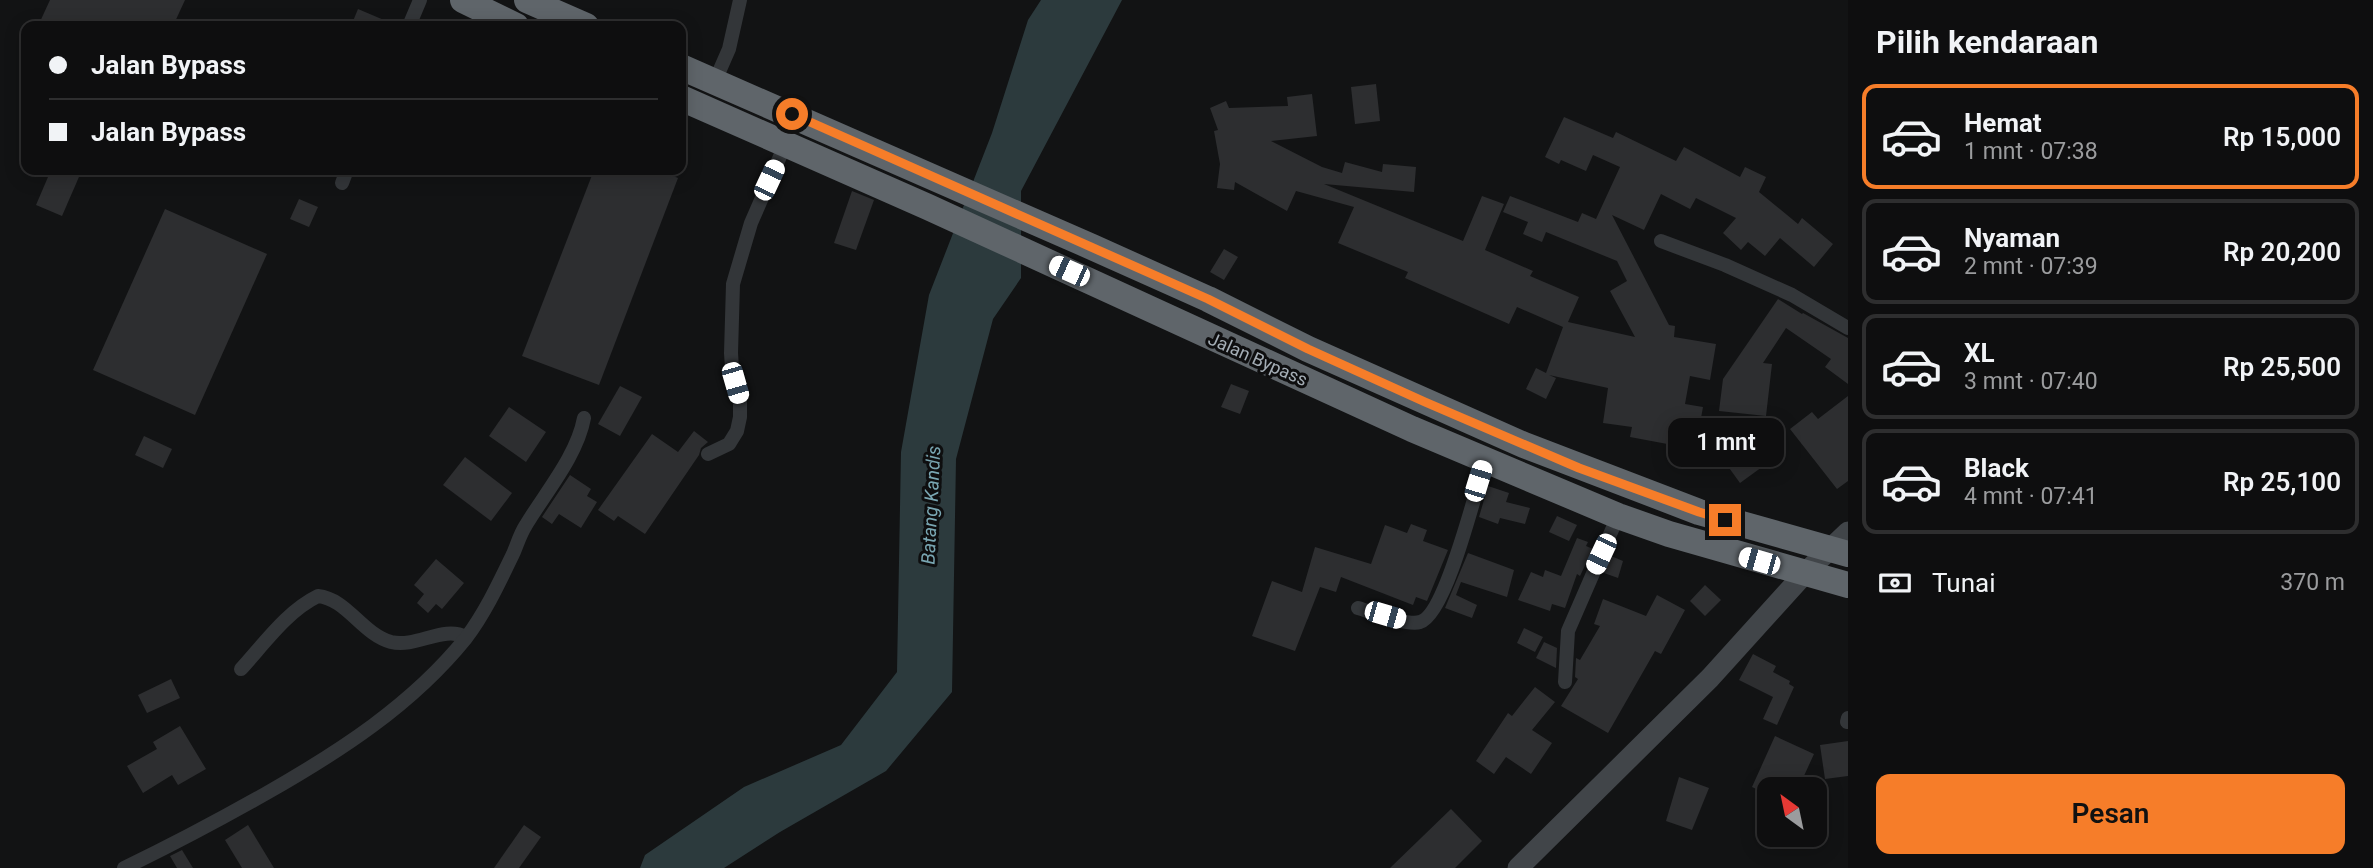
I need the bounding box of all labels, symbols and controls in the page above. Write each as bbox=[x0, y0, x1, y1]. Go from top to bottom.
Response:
text: Pilih kendaraan bbox=[1876, 23, 2098, 61]
text: Jalan Bypass bbox=[91, 50, 246, 80]
route start bbox=[776, 98, 808, 130]
icon: car bbox=[1880, 105, 1943, 168]
text: Hemat bbox=[1964, 108, 2042, 138]
text: Jalan Bypass bbox=[91, 117, 246, 147]
text: Rp 15,000 bbox=[2223, 122, 2341, 152]
text: 1 mnt · 07:38 bbox=[1964, 138, 2098, 165]
car bbox=[751, 157, 788, 203]
icon: car bbox=[1880, 220, 1943, 283]
text: Nyaman bbox=[1964, 223, 2060, 253]
text: Rp 20,200 bbox=[2223, 237, 2341, 267]
car bbox=[1046, 253, 1093, 289]
text: 2 mnt · 07:39 bbox=[1964, 253, 2098, 280]
street label: Jalan Bypass bbox=[1205, 328, 1311, 390]
icon: car bbox=[1880, 335, 1943, 398]
text: XL bbox=[1964, 338, 1995, 368]
text: Rp 25,500 bbox=[2223, 352, 2341, 382]
car bbox=[720, 360, 751, 406]
text: 3 mnt · 07:40 bbox=[1964, 368, 2098, 395]
callout: 1 mnt bbox=[1667, 419, 1783, 468]
text: 1 mnt bbox=[1696, 429, 1756, 456]
water label: Batang Kandis bbox=[916, 445, 946, 565]
icon: car bbox=[1880, 450, 1943, 513]
text: Black bbox=[1964, 453, 2029, 483]
car bbox=[1462, 458, 1495, 504]
text: Rp 25,100 bbox=[2223, 467, 2341, 497]
text: 4 mnt · 07:41 bbox=[1964, 483, 2098, 510]
route end bbox=[1709, 504, 1741, 536]
car bbox=[1583, 531, 1620, 577]
car bbox=[1736, 545, 1783, 577]
icon: cash bbox=[1876, 564, 1914, 602]
text: Tunai bbox=[1932, 568, 1995, 598]
text: 370 m bbox=[2280, 569, 2345, 596]
car bbox=[1362, 599, 1409, 631]
button: Pesan bbox=[1876, 774, 2345, 854]
north arrow bbox=[1757, 777, 1827, 847]
map controls bbox=[1757, 777, 1827, 847]

